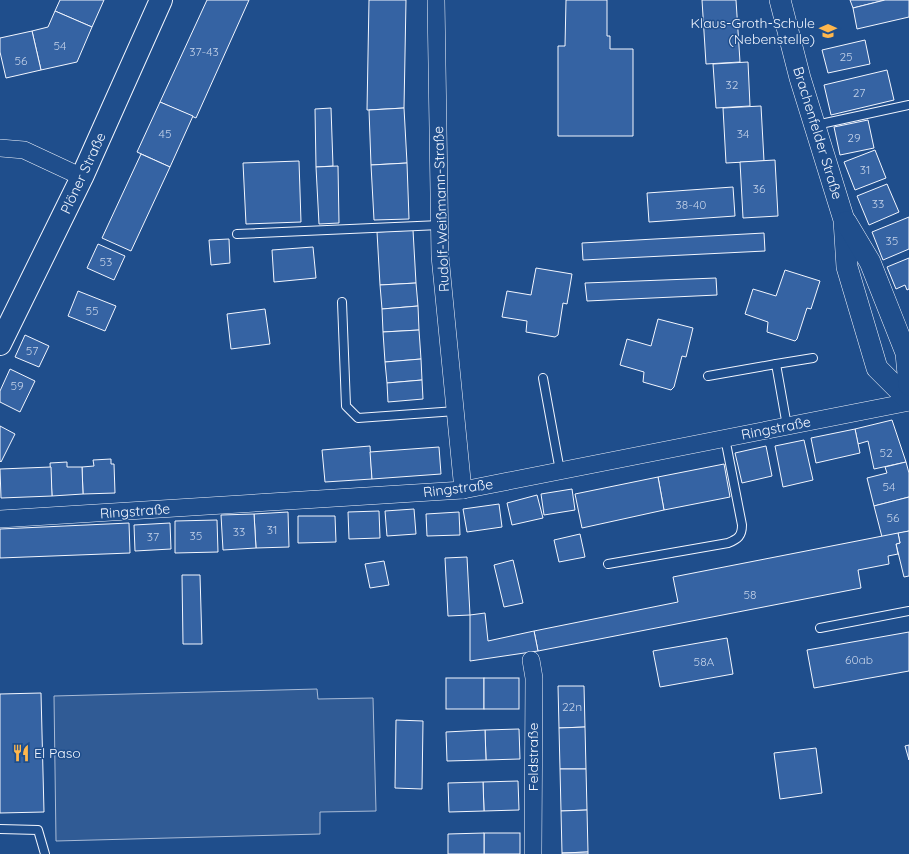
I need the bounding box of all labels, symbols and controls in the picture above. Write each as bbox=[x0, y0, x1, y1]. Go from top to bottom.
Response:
place label: Klaus-Groth-Schule (Nebenstelle) bbox=[691, 14, 815, 48]
school or university icon: Klaus-Groth-Schule (Nebenstelle) bbox=[818, 21, 838, 41]
house number: 54 bbox=[54, 38, 66, 53]
house number: 37-43 bbox=[189, 44, 219, 59]
house number: 25 bbox=[839, 49, 853, 64]
house number: 56 bbox=[15, 53, 28, 68]
street label: Brachenfelder Straße bbox=[789, 64, 847, 202]
house number: 32 bbox=[726, 77, 739, 92]
house number: 27 bbox=[853, 85, 865, 100]
house number: 45 bbox=[159, 126, 171, 141]
street label: Rudolf-Weißmann-Straße bbox=[429, 126, 453, 292]
house number: 34 bbox=[737, 126, 749, 141]
street label: Plöner Straße bbox=[56, 129, 110, 217]
house number: 29 bbox=[847, 130, 861, 145]
house number: 31 bbox=[860, 162, 870, 177]
house number: 36 bbox=[753, 181, 766, 196]
house number: 33 bbox=[872, 196, 884, 211]
house number: 38-40 bbox=[676, 197, 706, 212]
house number: 35 bbox=[886, 233, 898, 248]
house number: 53 bbox=[100, 254, 112, 269]
house number: 55 bbox=[85, 303, 99, 318]
house number: 57 bbox=[26, 343, 38, 358]
house number: 59 bbox=[10, 378, 24, 393]
street label: Ringstraße bbox=[740, 412, 812, 444]
house number: 52 bbox=[879, 445, 893, 460]
street label: Ringstraße bbox=[422, 475, 494, 501]
house number: 54 bbox=[883, 479, 895, 494]
street label: Ringstraße bbox=[99, 500, 171, 522]
house number: 56 bbox=[887, 510, 900, 525]
house number: 31 bbox=[267, 522, 277, 537]
house number: 33 bbox=[233, 524, 245, 539]
house number: 35 bbox=[190, 528, 202, 543]
house number: 37 bbox=[147, 529, 159, 544]
house number: 58 bbox=[743, 587, 757, 602]
house number: 60ab bbox=[845, 652, 873, 667]
house number: 58A bbox=[694, 654, 715, 669]
house number: 22n bbox=[562, 699, 582, 714]
street label: Feldstraße bbox=[524, 723, 542, 791]
restaurant icon: El Paso bbox=[11, 743, 31, 763]
place label: El Paso bbox=[34, 744, 81, 762]

